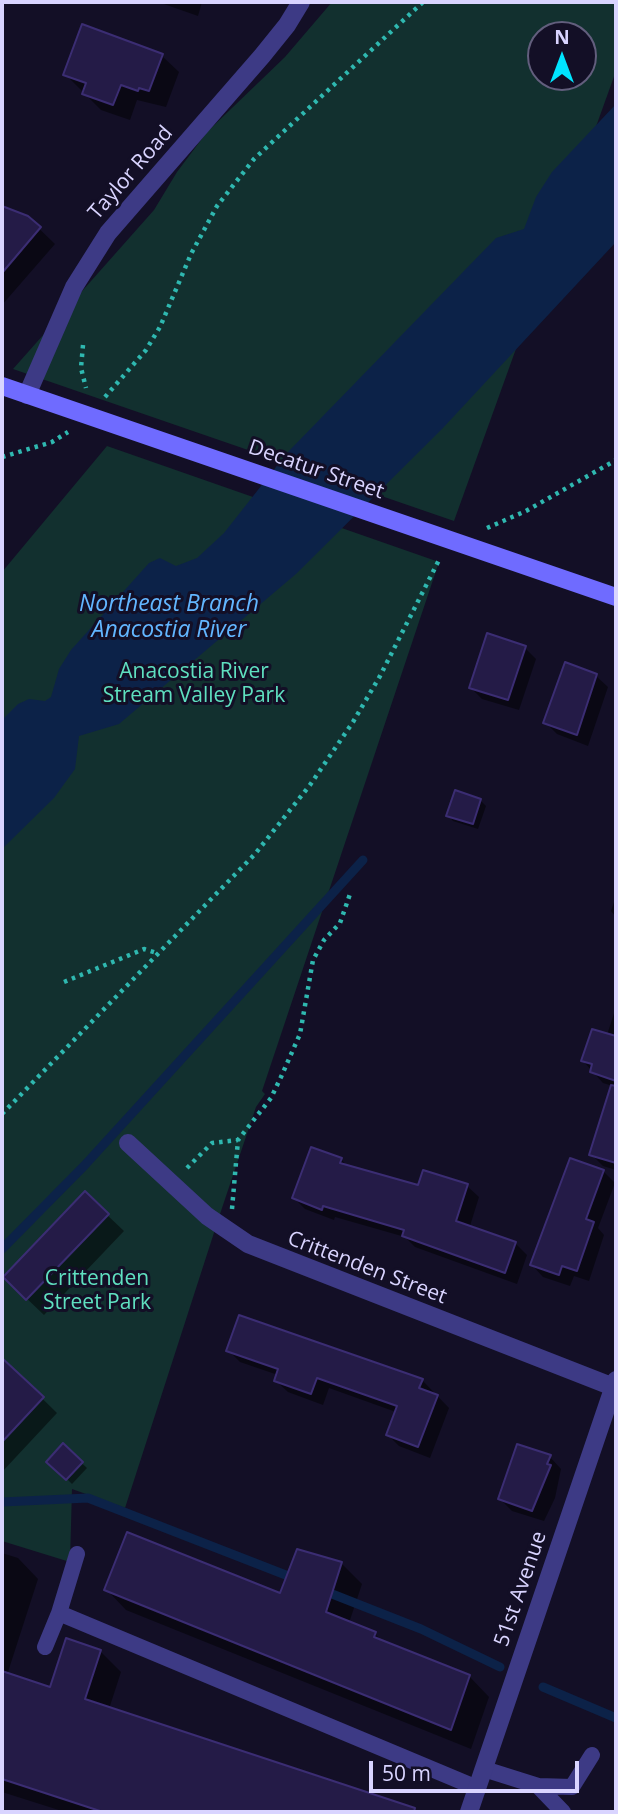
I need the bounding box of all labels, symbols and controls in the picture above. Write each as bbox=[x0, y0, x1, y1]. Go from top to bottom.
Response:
north arrow bbox=[527, 21, 597, 91]
text: N bbox=[554, 24, 570, 50]
street label: Taylor Road bbox=[83, 121, 179, 225]
street label: Decatur Street bbox=[245, 435, 387, 505]
water label: Northeast Branch Anacostia River bbox=[79, 590, 259, 644]
park label: Anacostia River Stream Valley Park bbox=[103, 659, 285, 709]
street label: Crittenden Street bbox=[284, 1226, 450, 1310]
park label: Crittenden Street Park bbox=[43, 1266, 151, 1316]
street label: 51st Avenue bbox=[490, 1528, 552, 1650]
scale bar bbox=[373, 1748, 583, 1792]
text: 50 m bbox=[382, 1759, 431, 1787]

